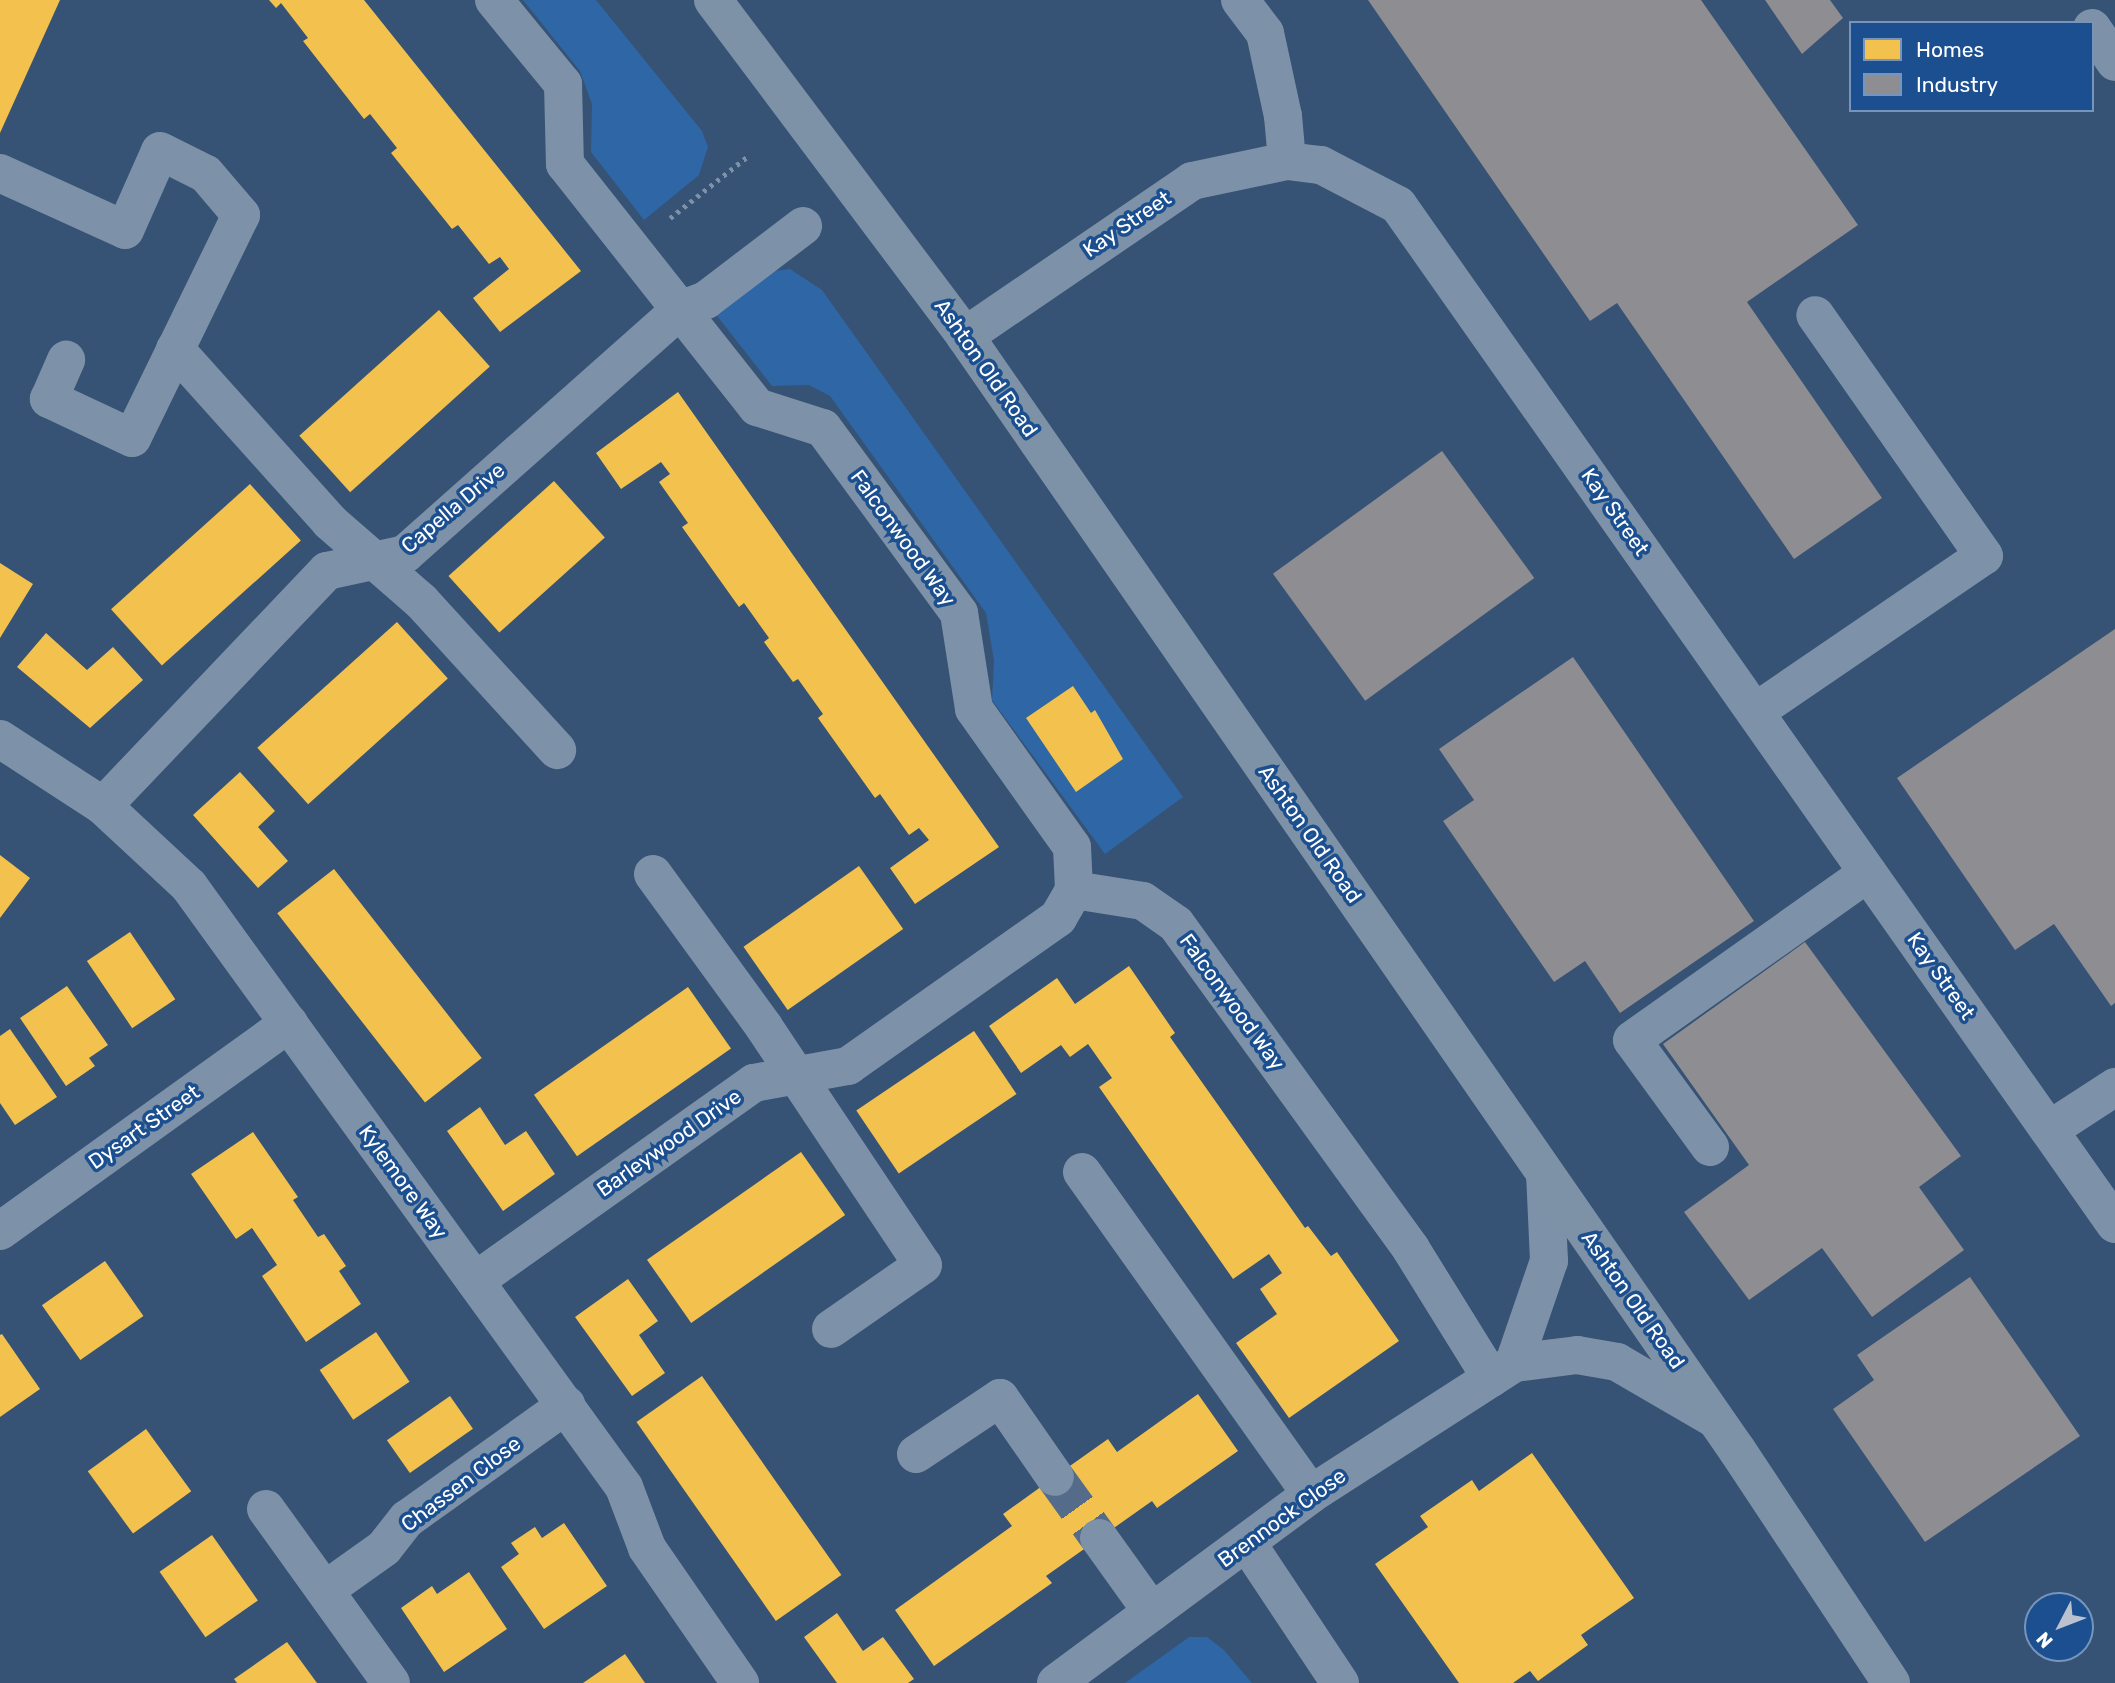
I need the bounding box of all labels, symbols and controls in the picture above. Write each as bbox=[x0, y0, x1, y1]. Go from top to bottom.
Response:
legend bbox=[1849, 21, 2094, 112]
text: Homes bbox=[1916, 37, 1984, 62]
text: Industry bbox=[1916, 72, 1998, 97]
street label: Kay Street bbox=[1078, 185, 1176, 263]
street label: Ashton Old Road bbox=[929, 294, 1043, 442]
street label: Capella Drive bbox=[396, 457, 510, 559]
street label: Kay Street bbox=[1576, 463, 1654, 561]
street label: Falconwood Way bbox=[845, 465, 961, 611]
street label: Ashton Old Road bbox=[1253, 760, 1367, 908]
street label: Kay Street bbox=[1902, 927, 1980, 1025]
street label: Falconwood Way bbox=[1174, 929, 1290, 1075]
street label: Dysart Street bbox=[83, 1079, 205, 1175]
street label: Barleywood Drive bbox=[592, 1084, 746, 1202]
street label: Kylemore Way bbox=[353, 1120, 453, 1244]
street label: Ashton Old Road bbox=[1576, 1226, 1690, 1374]
street label: Chassen Close bbox=[396, 1431, 526, 1537]
street label: Brennock Close bbox=[1213, 1463, 1351, 1573]
north arrow bbox=[2024, 1592, 2094, 1662]
text: N bbox=[2031, 1627, 2058, 1653]

